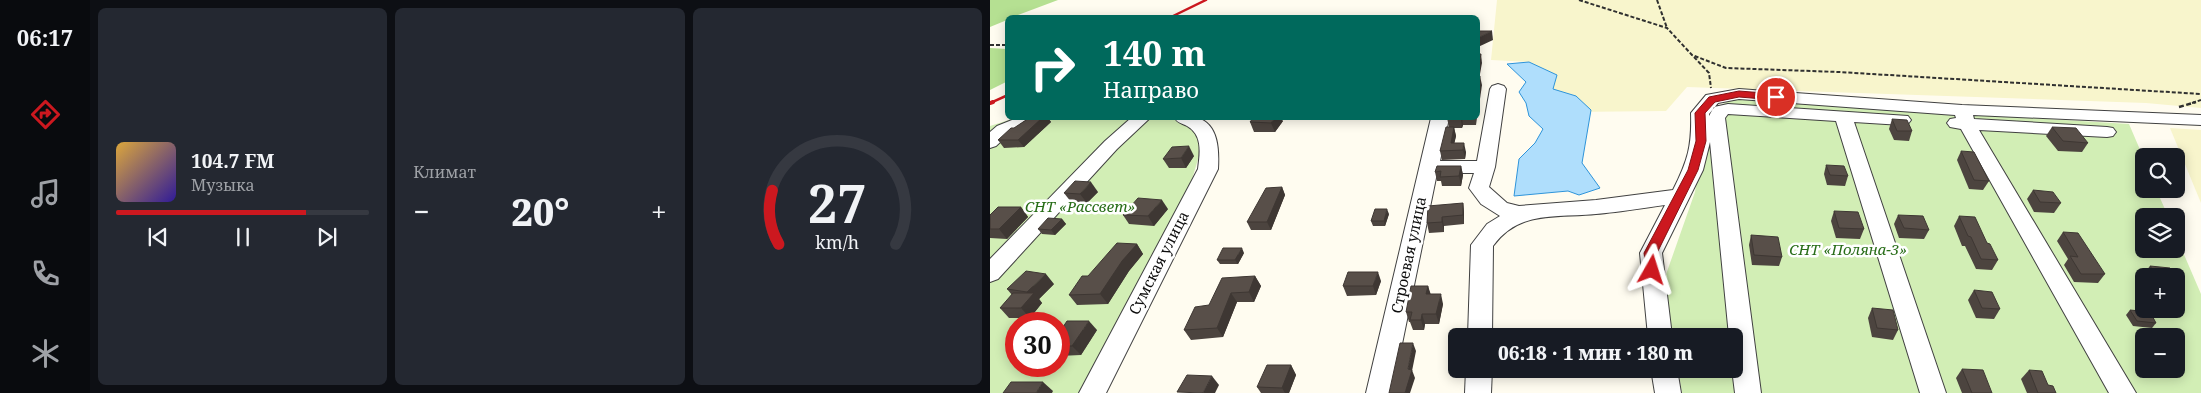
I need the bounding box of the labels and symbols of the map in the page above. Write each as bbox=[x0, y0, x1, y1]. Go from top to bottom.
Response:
pin bbox=[1755, 76, 1797, 118]
street label: Строевая улица bbox=[1386, 195, 1430, 315]
park label: СНТ «Рассвет» bbox=[1025, 196, 1135, 216]
street label: Сумская улица bbox=[1123, 207, 1193, 318]
park label: СНТ «Поляна-3» bbox=[1789, 239, 1907, 259]
position arrow bbox=[1625, 243, 1677, 295]
speed limit sign: 30 bbox=[1005, 312, 1070, 377]

